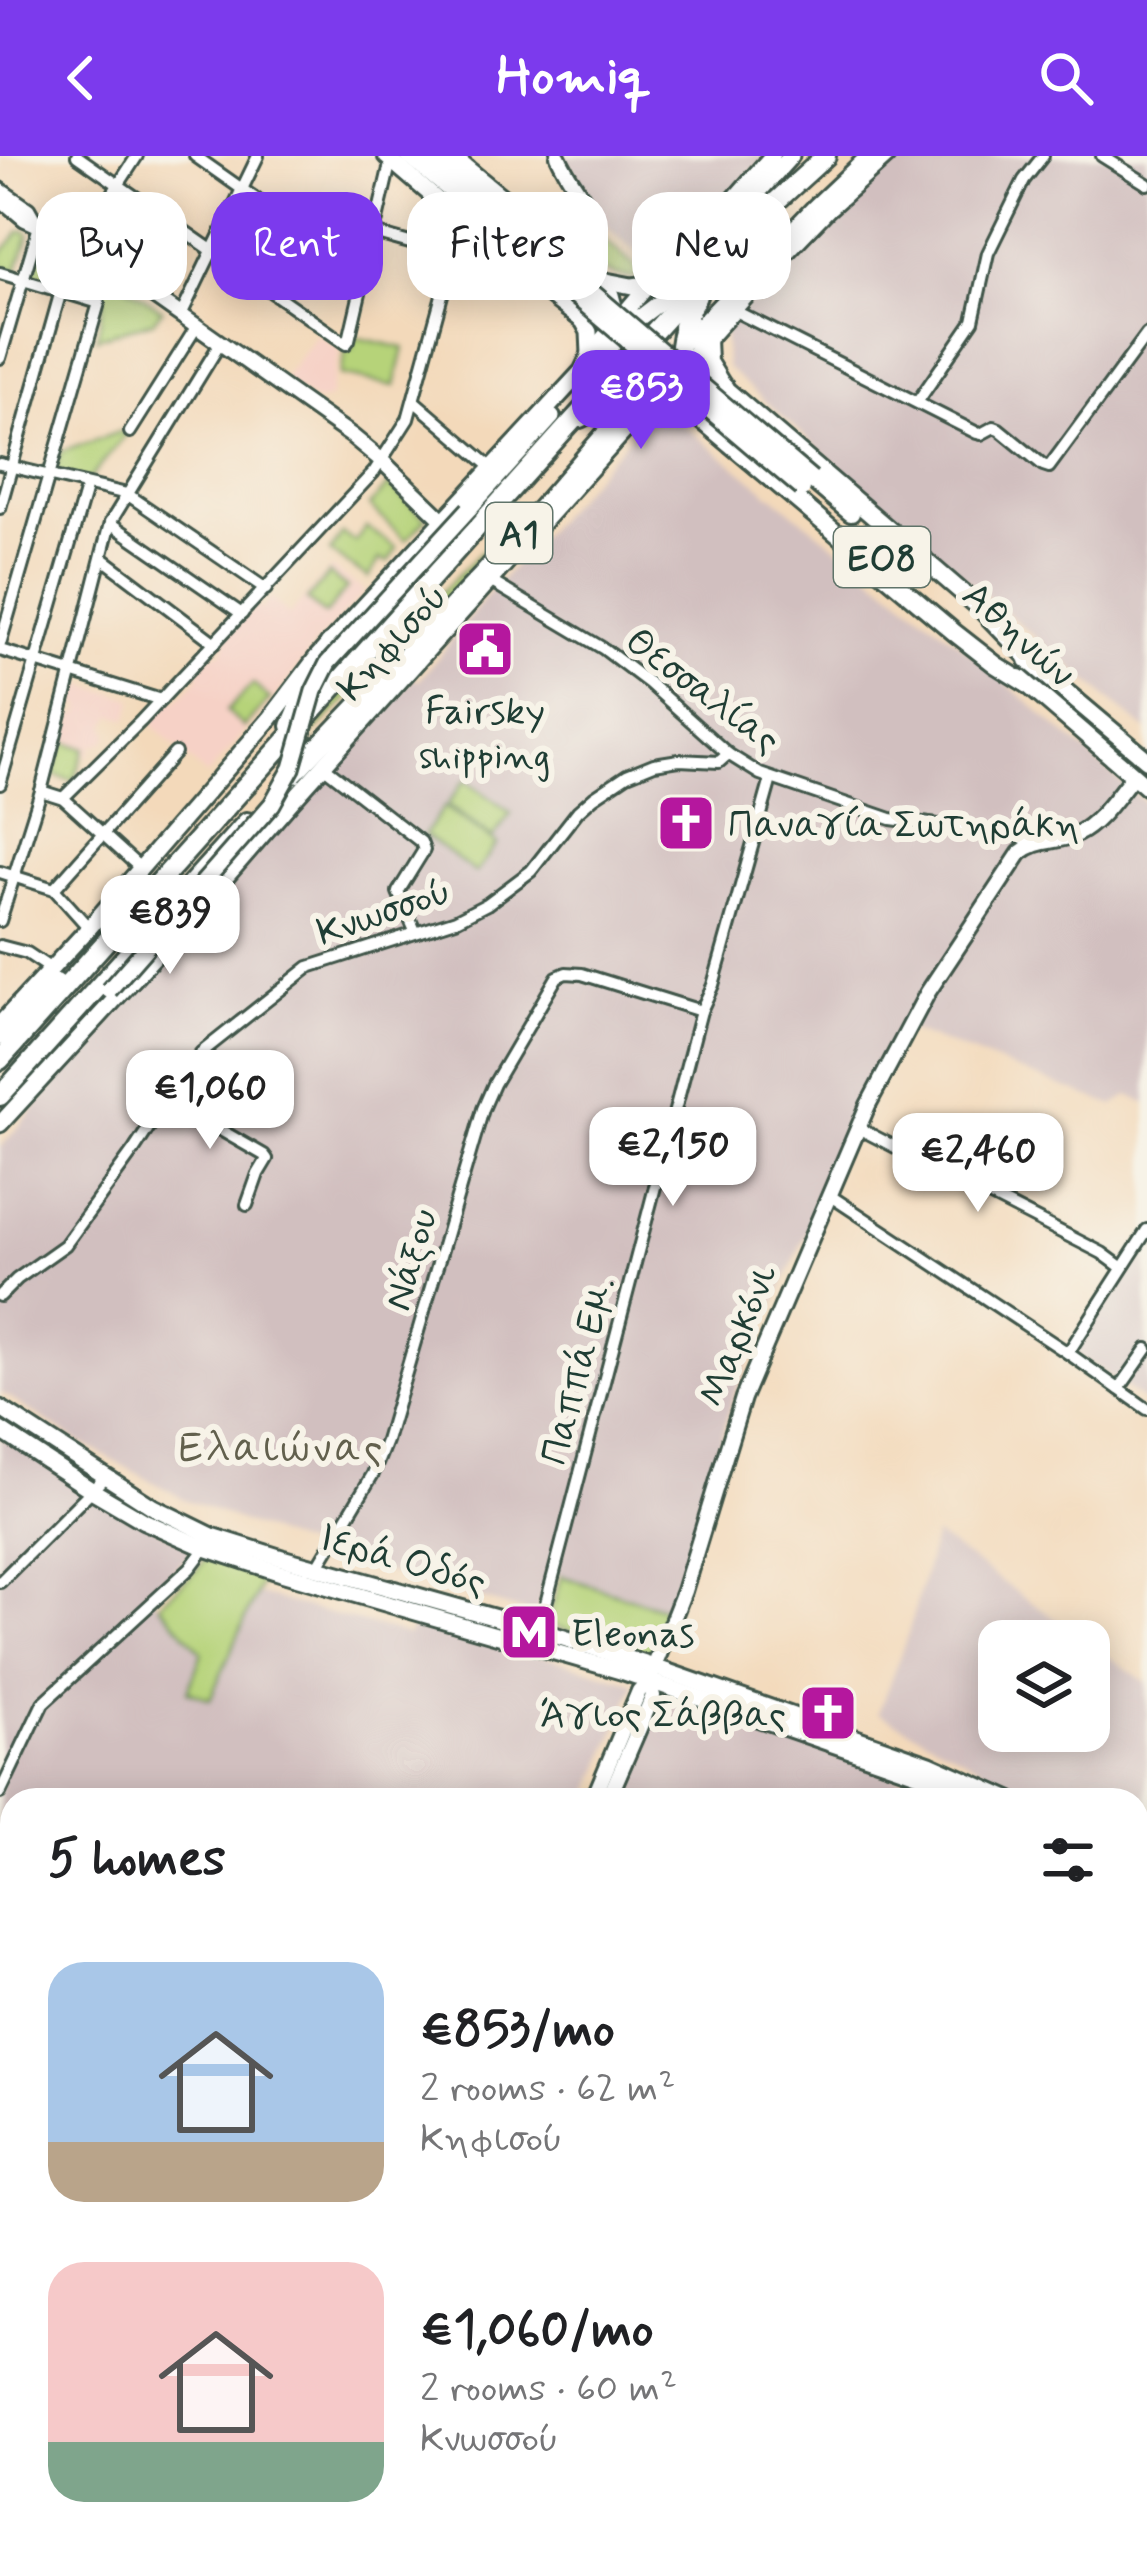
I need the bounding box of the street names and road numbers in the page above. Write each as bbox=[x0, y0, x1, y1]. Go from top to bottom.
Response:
road number: Α1 bbox=[486, 503, 552, 563]
road number: ΕΟ8 bbox=[834, 527, 930, 587]
street label: Αθηνών bbox=[950, 571, 1085, 700]
street label: Κηφισού bbox=[327, 573, 460, 713]
street label: Θεσσαλίας bbox=[614, 617, 790, 767]
street label: Κνωσσού bbox=[310, 867, 458, 960]
street label: Νάξου bbox=[374, 1203, 451, 1317]
street label: Μαρκόνι bbox=[688, 1257, 791, 1415]
street label: Παππά Εμ. bbox=[530, 1271, 629, 1471]
street label: Ιερά Οδός bbox=[313, 1513, 491, 1610]

